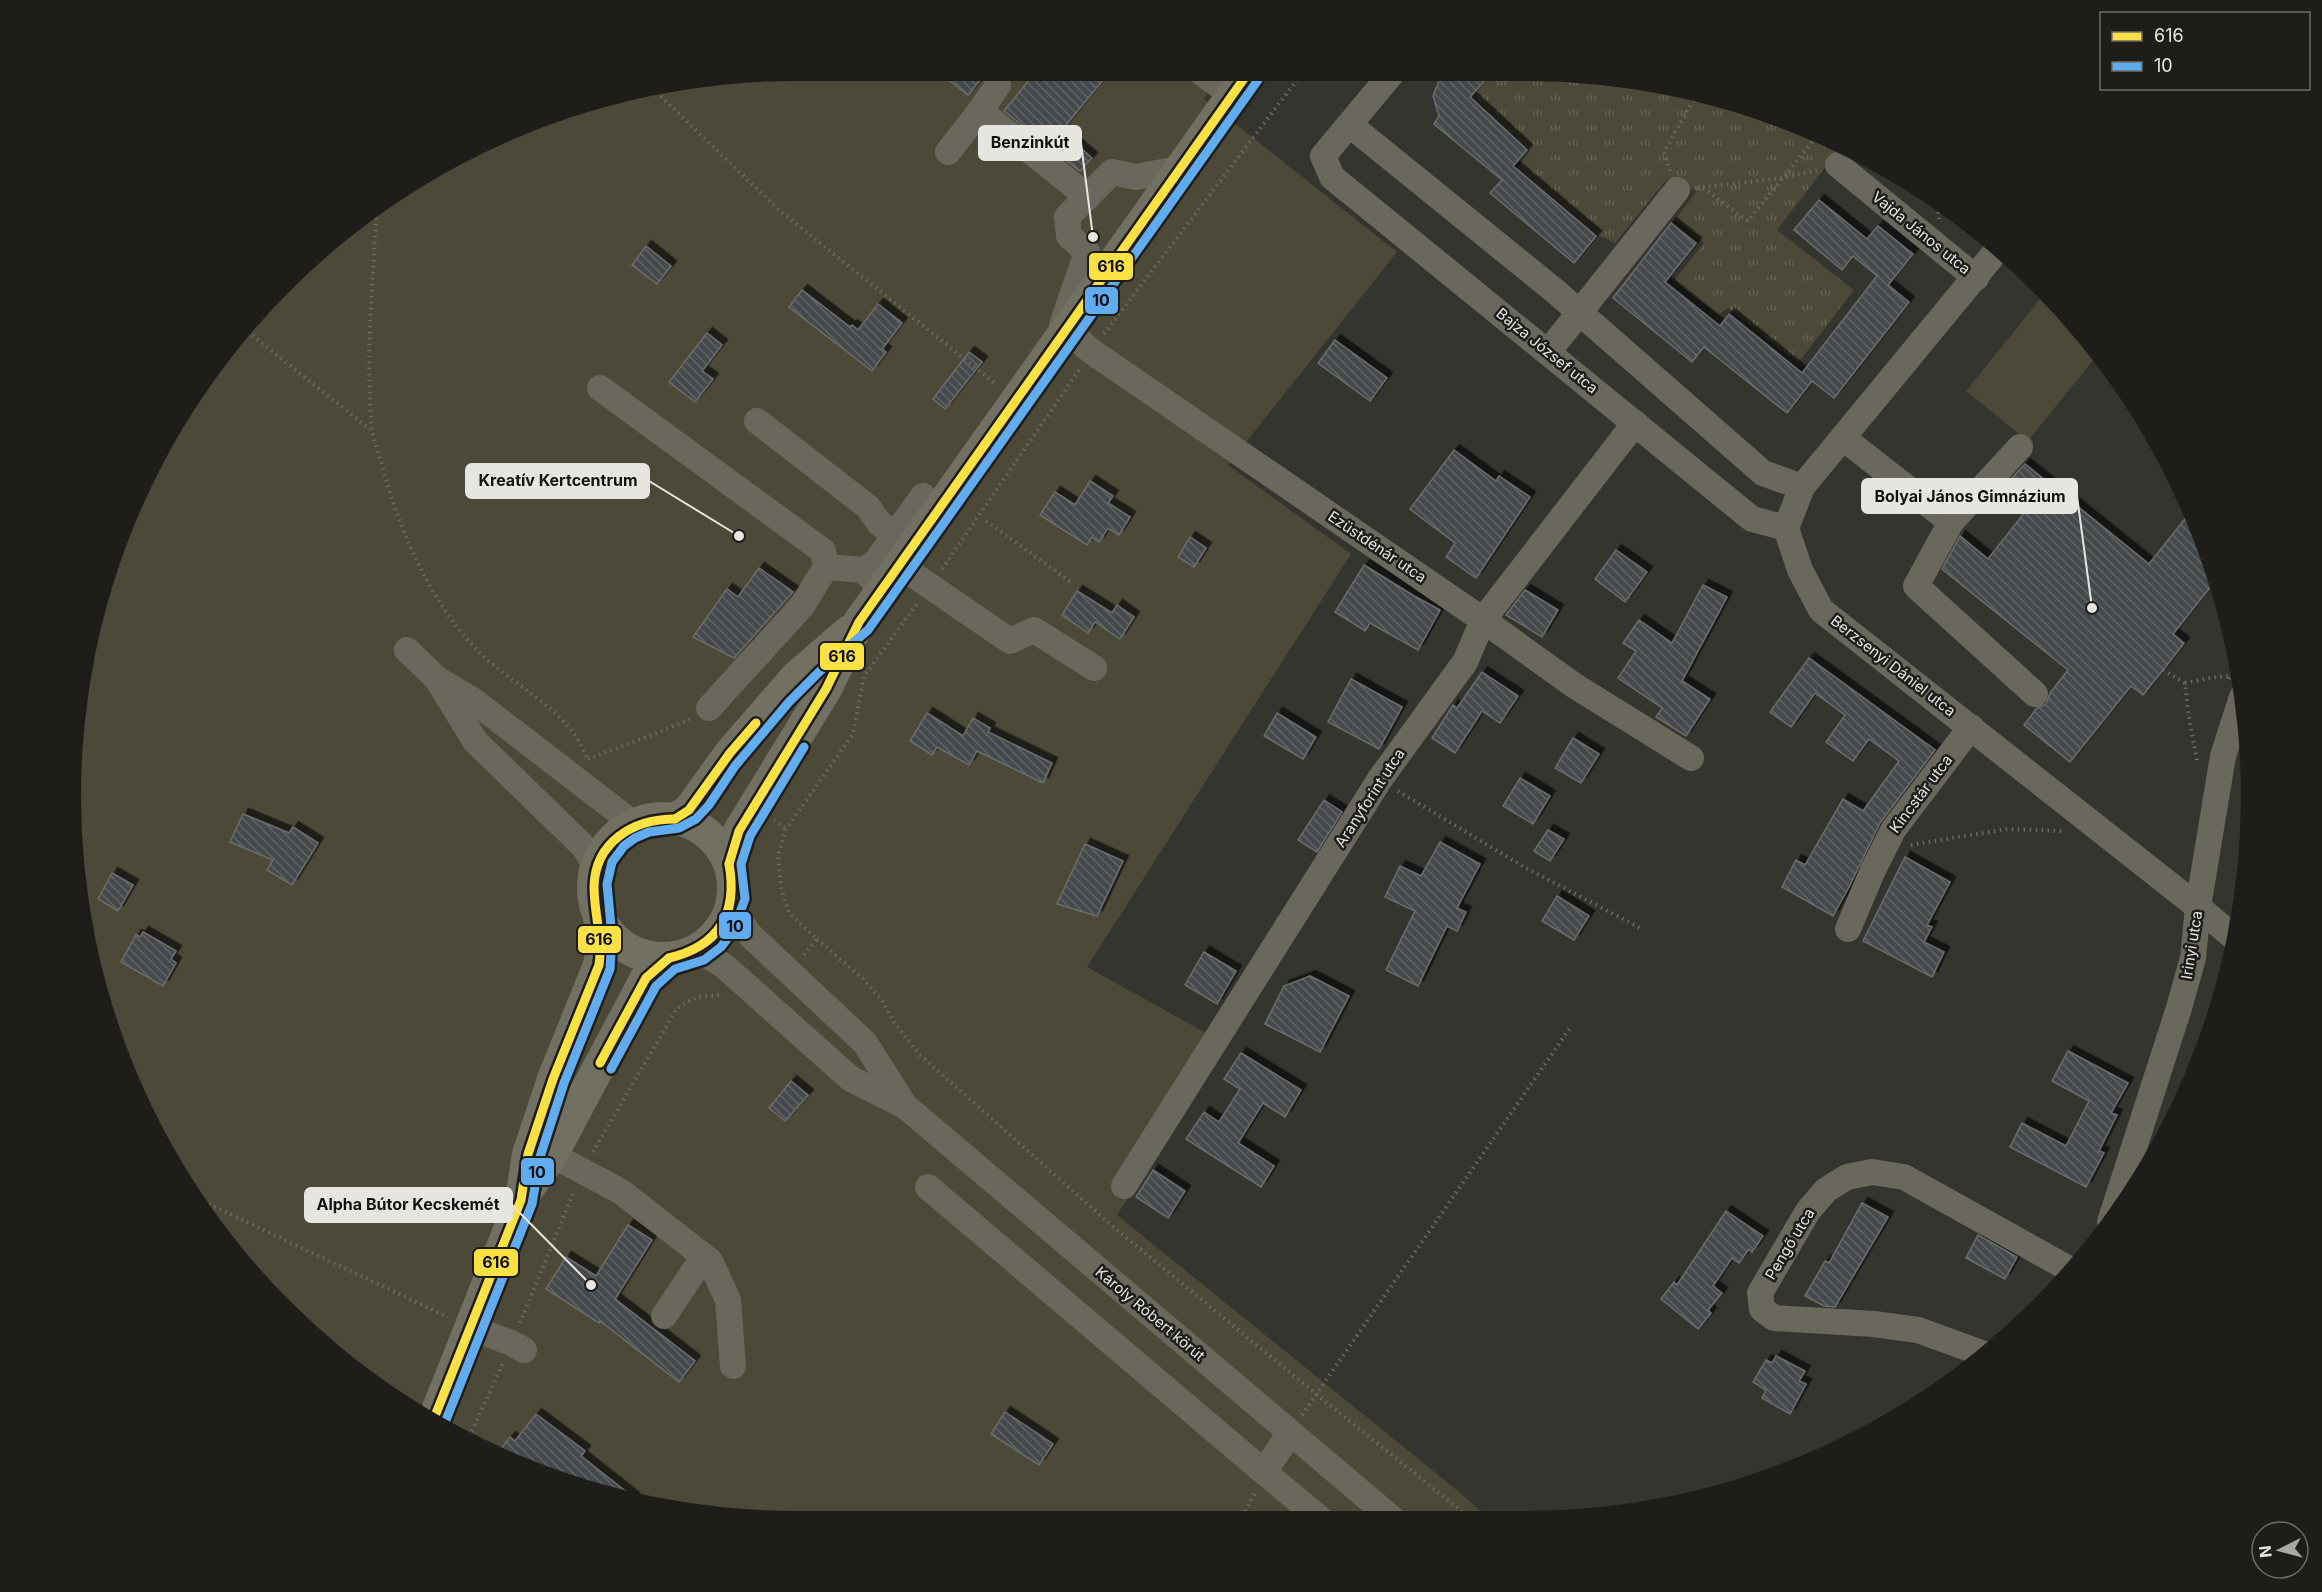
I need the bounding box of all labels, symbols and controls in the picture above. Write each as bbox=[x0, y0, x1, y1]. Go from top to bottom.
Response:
legend bbox=[2100, 12, 2310, 90]
text: 616 bbox=[2154, 25, 2184, 46]
text: 10 bbox=[2154, 55, 2173, 76]
callout: Benzinkút bbox=[979, 126, 1081, 160]
text: Benzinkút bbox=[991, 132, 1069, 152]
street label: Vajda János utca bbox=[1868, 187, 1974, 278]
line badge: 616 bbox=[1088, 252, 1134, 281]
text: 616 bbox=[1097, 256, 1125, 276]
line badge: 10 bbox=[1084, 286, 1119, 315]
text: 10 bbox=[1092, 290, 1110, 310]
street label: Bajza József utca bbox=[1493, 304, 1602, 398]
callout: Kreatív Kertcentrum bbox=[466, 464, 649, 498]
text: Kreatív Kertcentrum bbox=[479, 470, 637, 490]
callout: Bolyai János Gimnázium bbox=[1862, 479, 2077, 513]
text: Bolyai János Gimnázium bbox=[1874, 486, 2066, 506]
street label: Ezüstdénár utca bbox=[1324, 507, 1430, 587]
street label: Berzsenyi Dániel utca bbox=[1827, 611, 1960, 720]
line badge: 616 bbox=[819, 642, 865, 671]
text: 616 bbox=[828, 646, 856, 666]
street label: Aranyforint utca bbox=[1331, 745, 1409, 851]
street label: Kincstár utca bbox=[1885, 751, 1956, 837]
street label: Irinyi utca bbox=[2177, 909, 2206, 981]
line badge: 10 bbox=[718, 911, 752, 940]
text: 10 bbox=[726, 916, 744, 936]
line badge: 616 bbox=[577, 925, 622, 954]
text: 616 bbox=[585, 929, 613, 949]
line badge: 10 bbox=[520, 1157, 555, 1186]
text: 10 bbox=[528, 1162, 546, 1182]
callout: Alpha Bútor Kecskemét bbox=[305, 1188, 512, 1222]
text: Alpha Bútor Kecskemét bbox=[317, 1194, 500, 1214]
street label: Pengő utca bbox=[1761, 1204, 1818, 1283]
line badge: 616 bbox=[473, 1248, 519, 1277]
text: 616 bbox=[482, 1252, 510, 1272]
street label: Károly Róbert körút bbox=[1092, 1262, 1209, 1365]
north arrow bbox=[2250, 1520, 2310, 1580]
text: N bbox=[2254, 1544, 2276, 1559]

